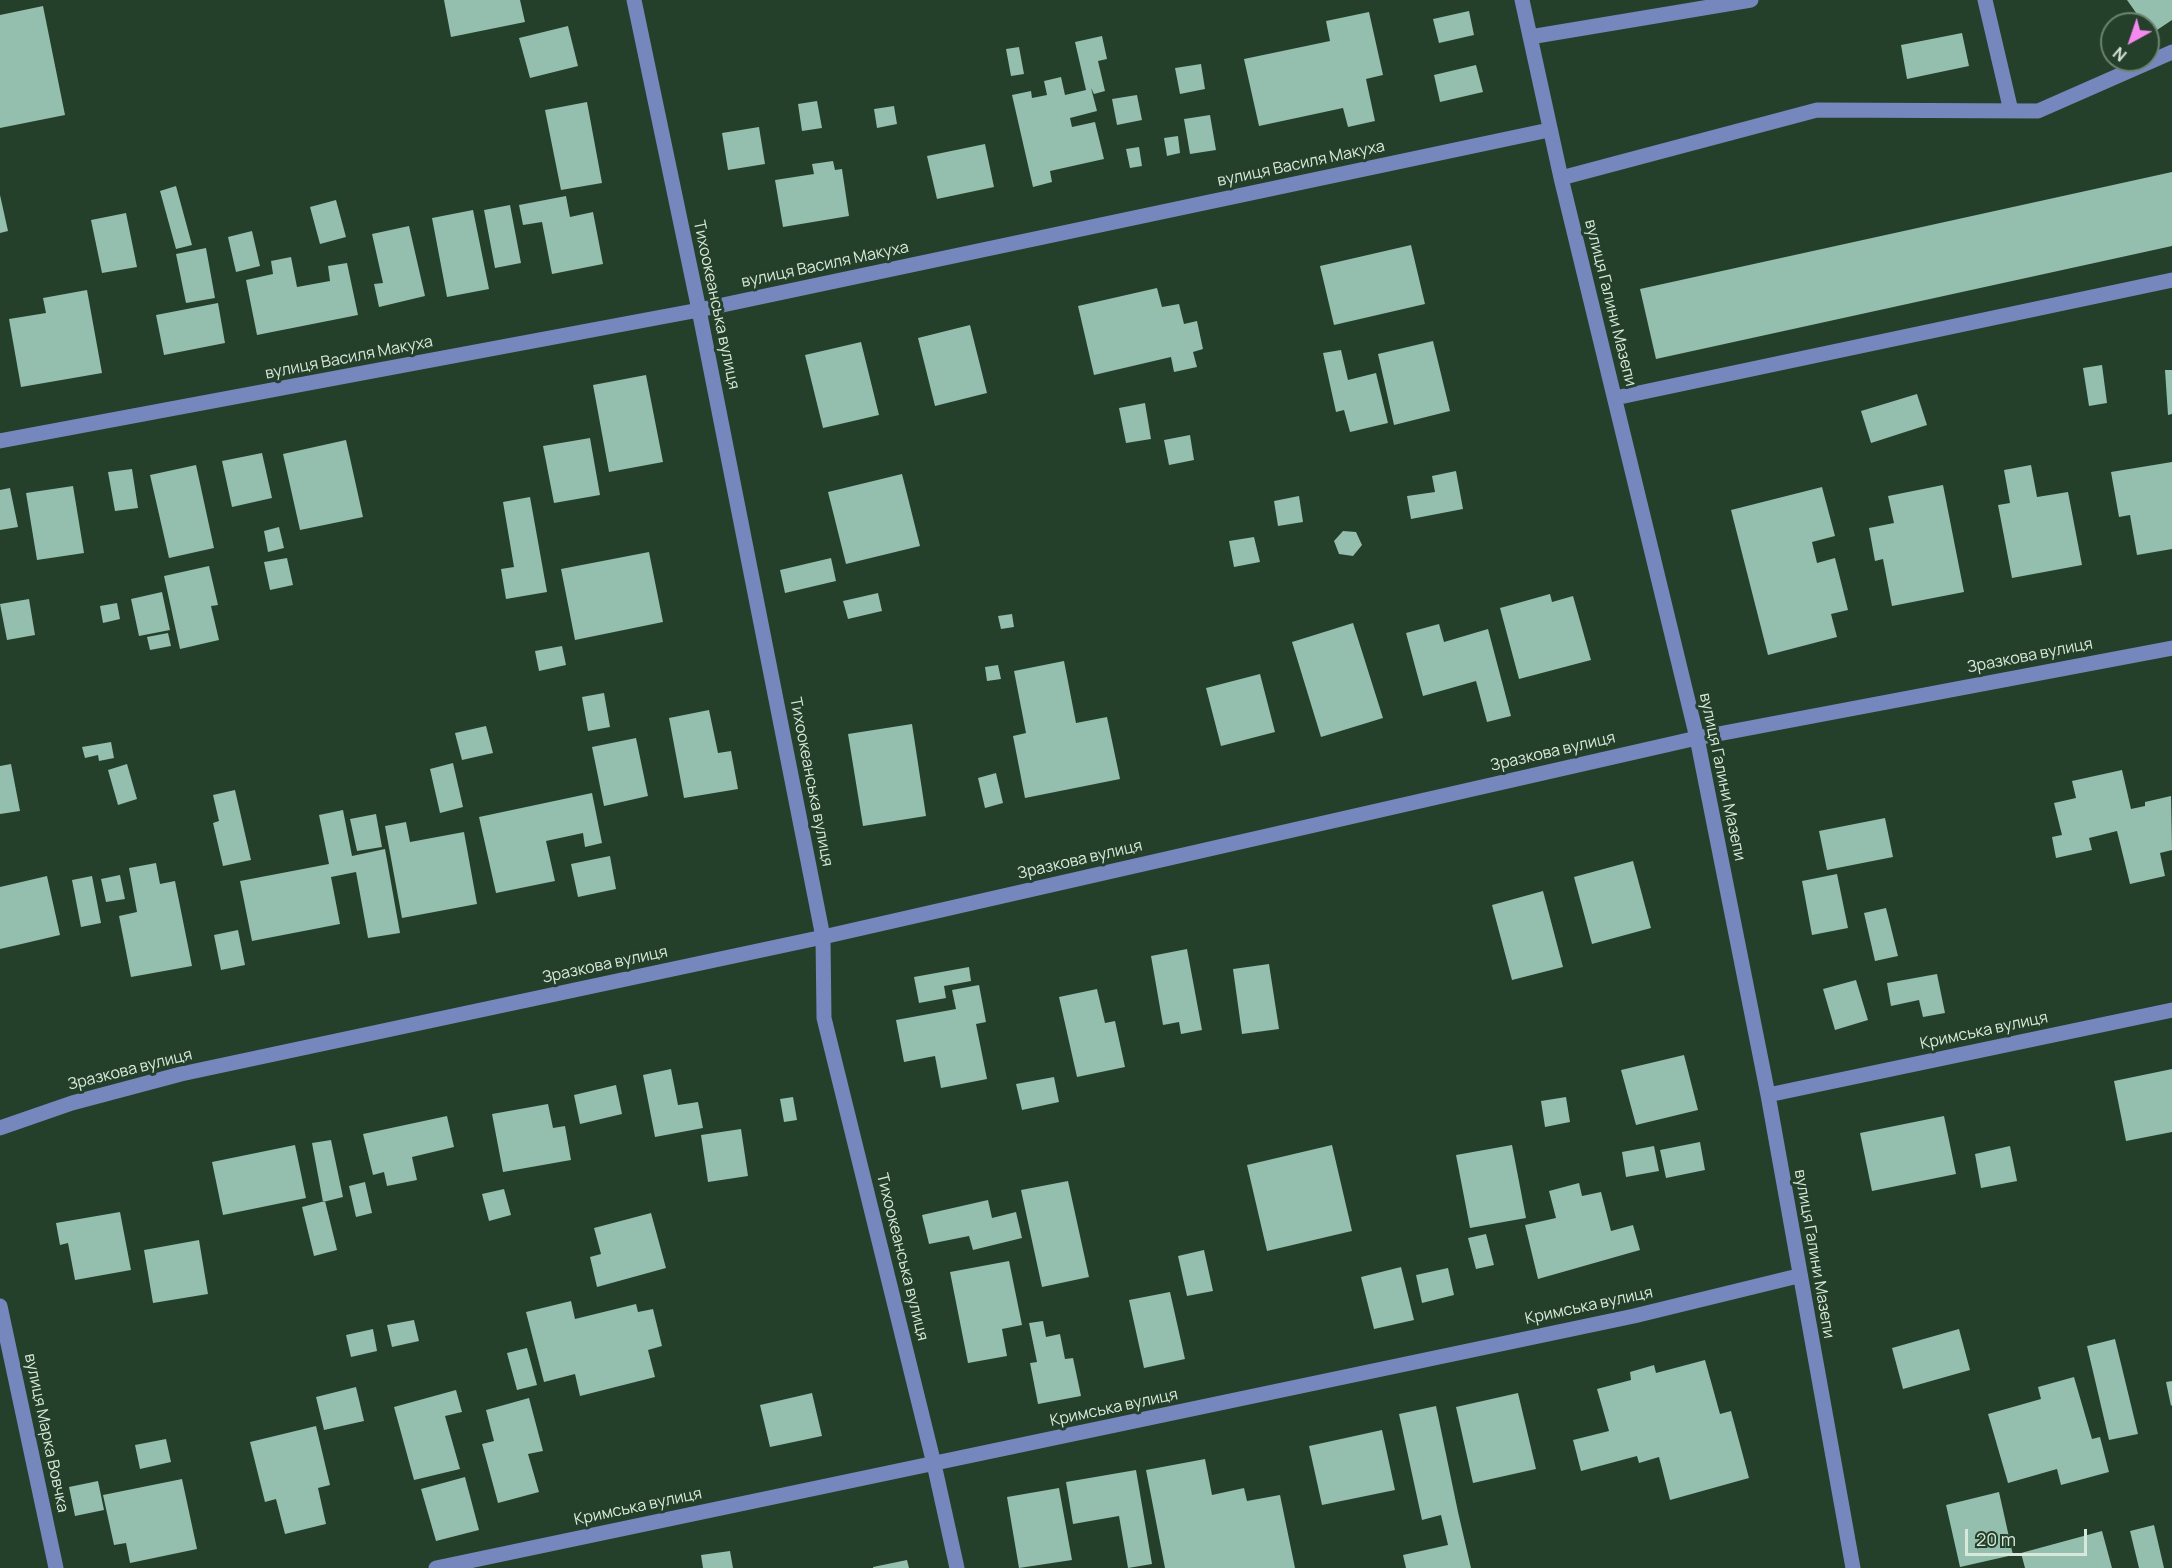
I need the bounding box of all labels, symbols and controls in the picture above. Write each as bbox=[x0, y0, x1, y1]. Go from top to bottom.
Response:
north arrow bbox=[2100, 12, 2160, 72]
text: N bbox=[2108, 42, 2131, 66]
street label: вулиця Василя Макуха bbox=[1216, 137, 1386, 191]
street label: вулиця Галини Мазепи bbox=[1580, 218, 1640, 388]
street label: Тихоокеанська вулиця bbox=[689, 219, 743, 391]
street label: вулиця Василя Макуха bbox=[740, 238, 910, 292]
street label: вулиця Василя Макуха bbox=[263, 332, 435, 384]
street label: Зразкова вулиця bbox=[1966, 634, 2094, 678]
street label: вулиця Галини Мазепи bbox=[1695, 691, 1749, 863]
street label: Тихоокеанська вулиця bbox=[785, 696, 837, 868]
street label: Зразкова вулиця bbox=[1489, 728, 1617, 776]
street label: Зразкова вулиця bbox=[1016, 836, 1144, 884]
street label: Зразкова вулиця bbox=[541, 942, 669, 988]
street label: Кримська вулиця bbox=[1918, 1008, 2050, 1054]
street label: Зразкова вулиця bbox=[66, 1045, 194, 1095]
street label: вулиця Галини Мазепи bbox=[1790, 1168, 1838, 1340]
street label: Тихоокеанська вулиця bbox=[872, 1171, 932, 1343]
street label: Кримська вулиця bbox=[1523, 1283, 1655, 1329]
street label: вулиця Марка Вовчка bbox=[20, 1352, 72, 1514]
street label: Кримська вулиця bbox=[1048, 1385, 1180, 1431]
street label: Кримська вулиця bbox=[572, 1484, 704, 1530]
scale bar bbox=[1968, 1517, 2090, 1555]
text: 20 m bbox=[1976, 1527, 2016, 1551]

